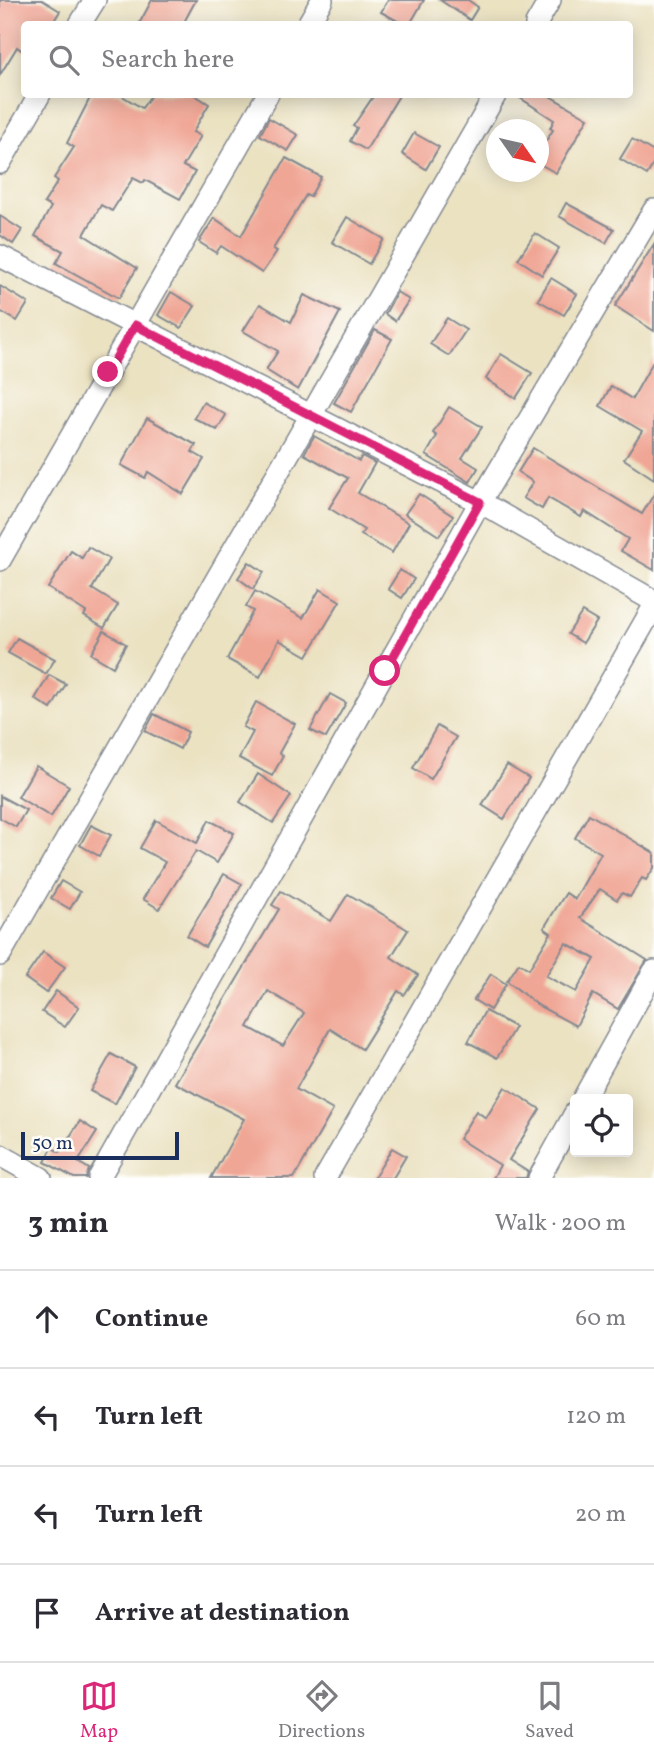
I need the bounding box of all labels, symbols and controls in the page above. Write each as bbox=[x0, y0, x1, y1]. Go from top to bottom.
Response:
search box bbox=[21, 21, 633, 98]
icon: search bbox=[45, 41, 83, 79]
text: Search here bbox=[101, 42, 234, 78]
north arrow bbox=[486, 119, 549, 182]
route end bbox=[92, 356, 123, 387]
route start bbox=[369, 655, 400, 686]
map controls bbox=[570, 1094, 633, 1157]
button: locate bbox=[570, 1094, 633, 1157]
scale bar bbox=[21, 1129, 178, 1161]
text: 50 m bbox=[32, 1131, 73, 1157]
text: 3 min bbox=[28, 1203, 109, 1245]
text: Walk · 200 m bbox=[495, 1208, 626, 1240]
icon: ahead bbox=[28, 1300, 66, 1338]
text: Continue bbox=[95, 1301, 208, 1337]
text: 60 m bbox=[576, 1303, 626, 1335]
icon: left bbox=[28, 1398, 66, 1436]
text: Turn left bbox=[95, 1399, 203, 1435]
text: 120 m bbox=[566, 1401, 626, 1433]
icon: left bbox=[28, 1496, 66, 1534]
text: Turn left bbox=[95, 1497, 203, 1533]
text: 20 m bbox=[575, 1499, 626, 1531]
icon: arrive bbox=[28, 1594, 66, 1632]
text: Arrive at destination bbox=[95, 1595, 350, 1631]
tab: Map bbox=[80, 1677, 118, 1745]
tab: Directions bbox=[278, 1677, 365, 1745]
tab: Saved bbox=[525, 1677, 574, 1745]

